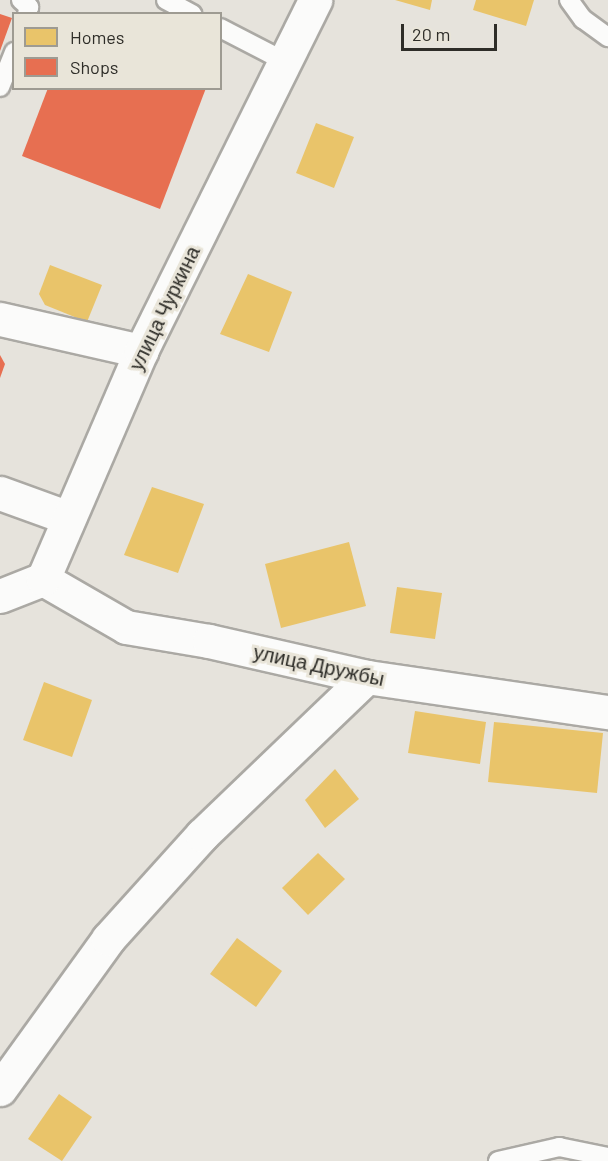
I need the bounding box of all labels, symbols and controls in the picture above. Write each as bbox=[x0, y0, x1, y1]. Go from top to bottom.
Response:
legend bbox=[12, 12, 222, 90]
scale bar bbox=[404, 12, 500, 50]
text: 20 m bbox=[412, 23, 450, 45]
text: Homes bbox=[70, 26, 124, 48]
text: Shops bbox=[70, 56, 119, 78]
street label: улица Чуркина bbox=[124, 242, 204, 374]
street label: улица Дружбы bbox=[251, 639, 387, 691]

